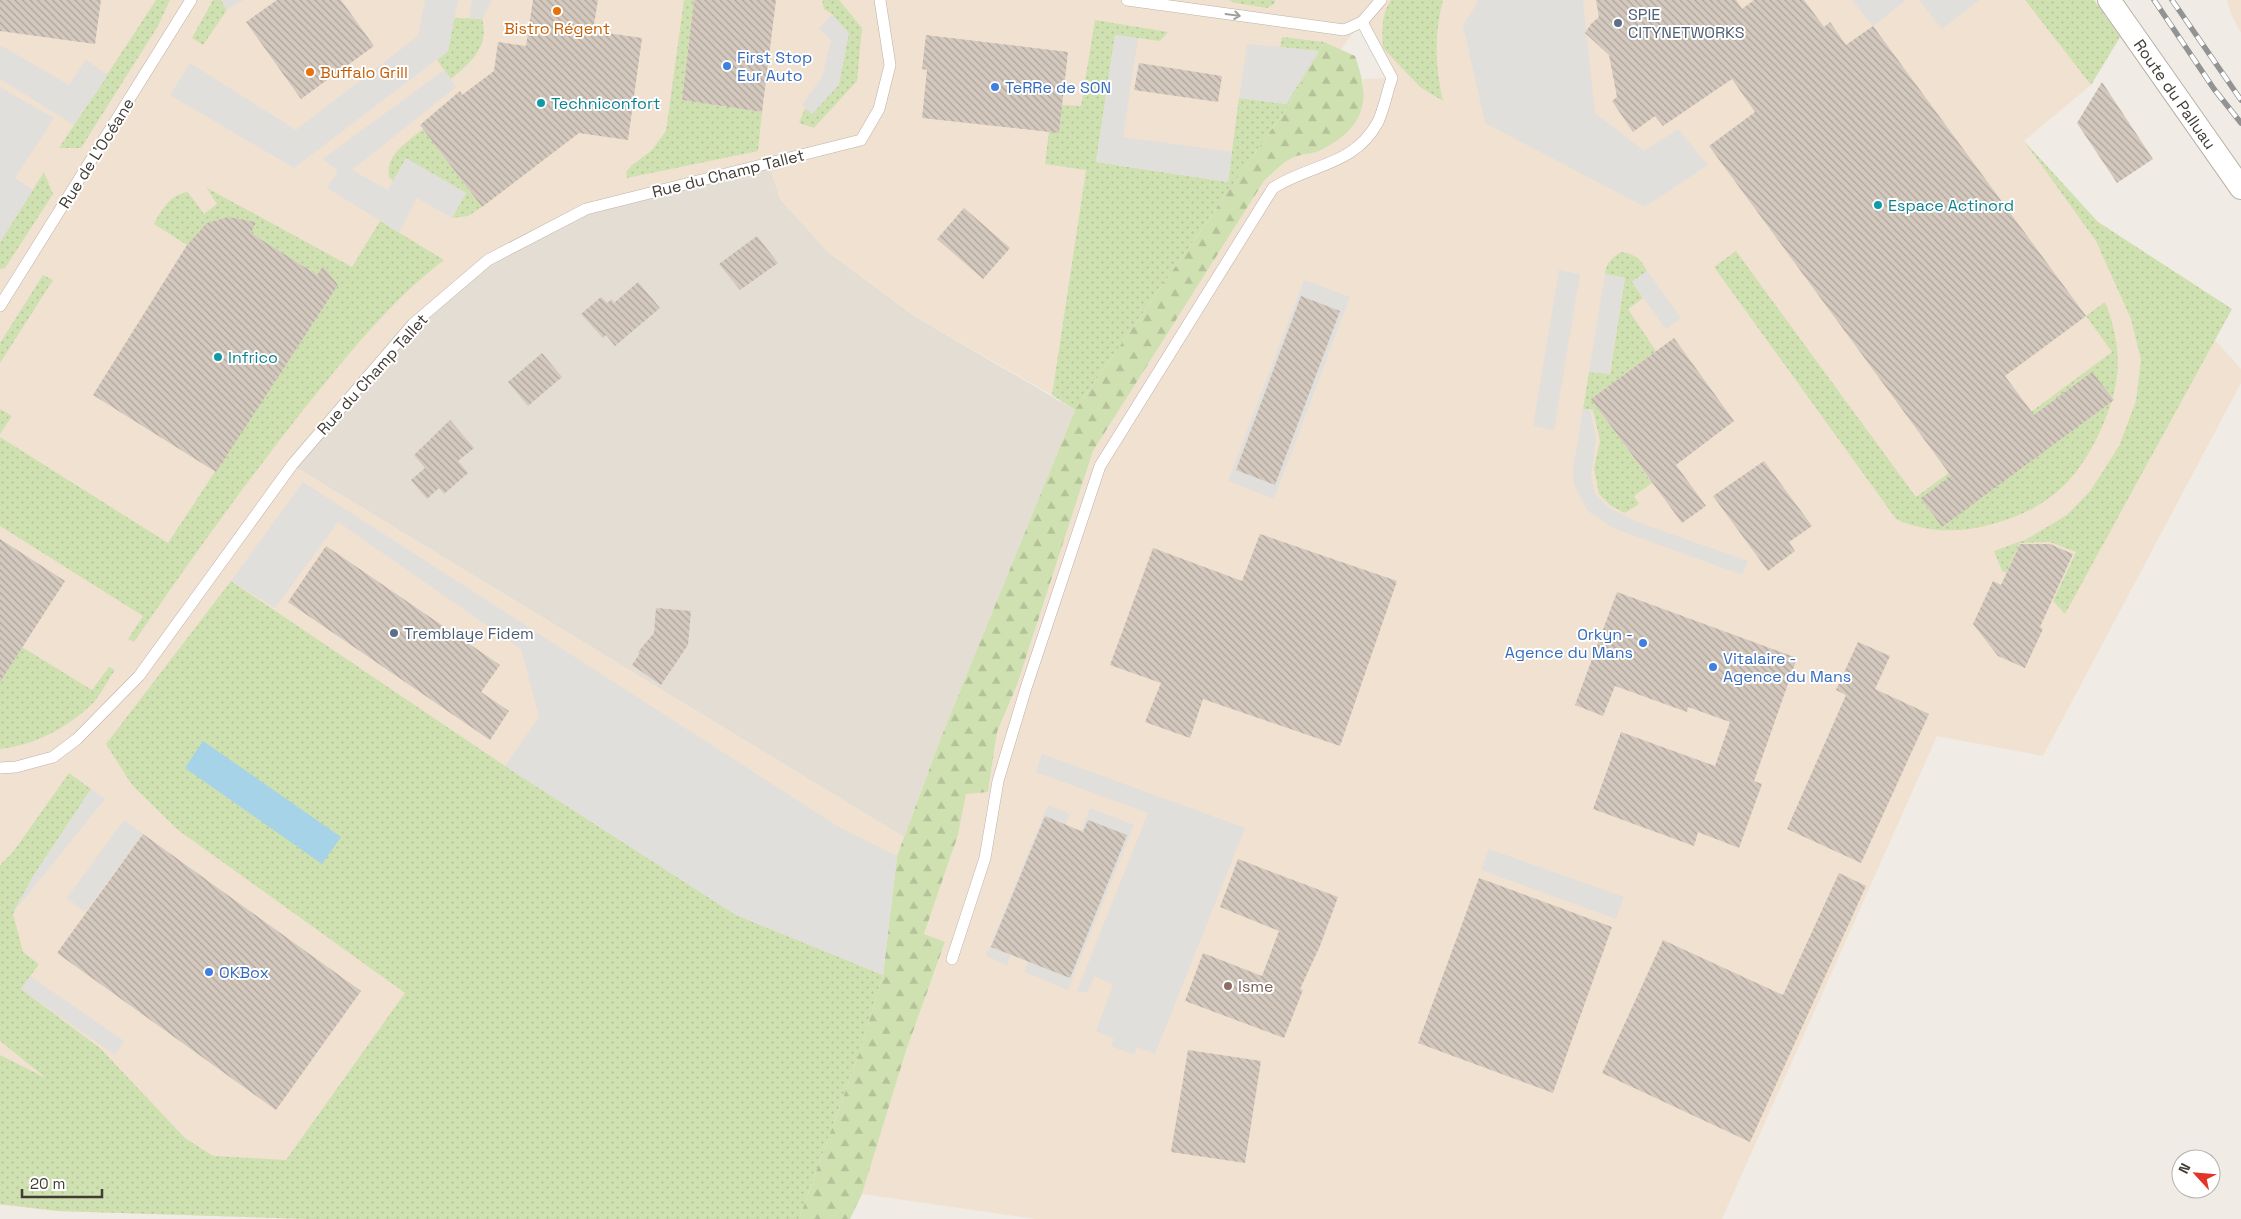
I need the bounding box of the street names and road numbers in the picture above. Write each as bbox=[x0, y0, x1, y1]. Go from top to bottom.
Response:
street label: Route du Palluau bbox=[2129, 35, 2220, 153]
street label: Rue de L'Océane bbox=[54, 94, 139, 212]
street label: Rue du Champ Tallet bbox=[650, 144, 806, 203]
street label: Rue du Champ Tallet bbox=[312, 309, 432, 439]

